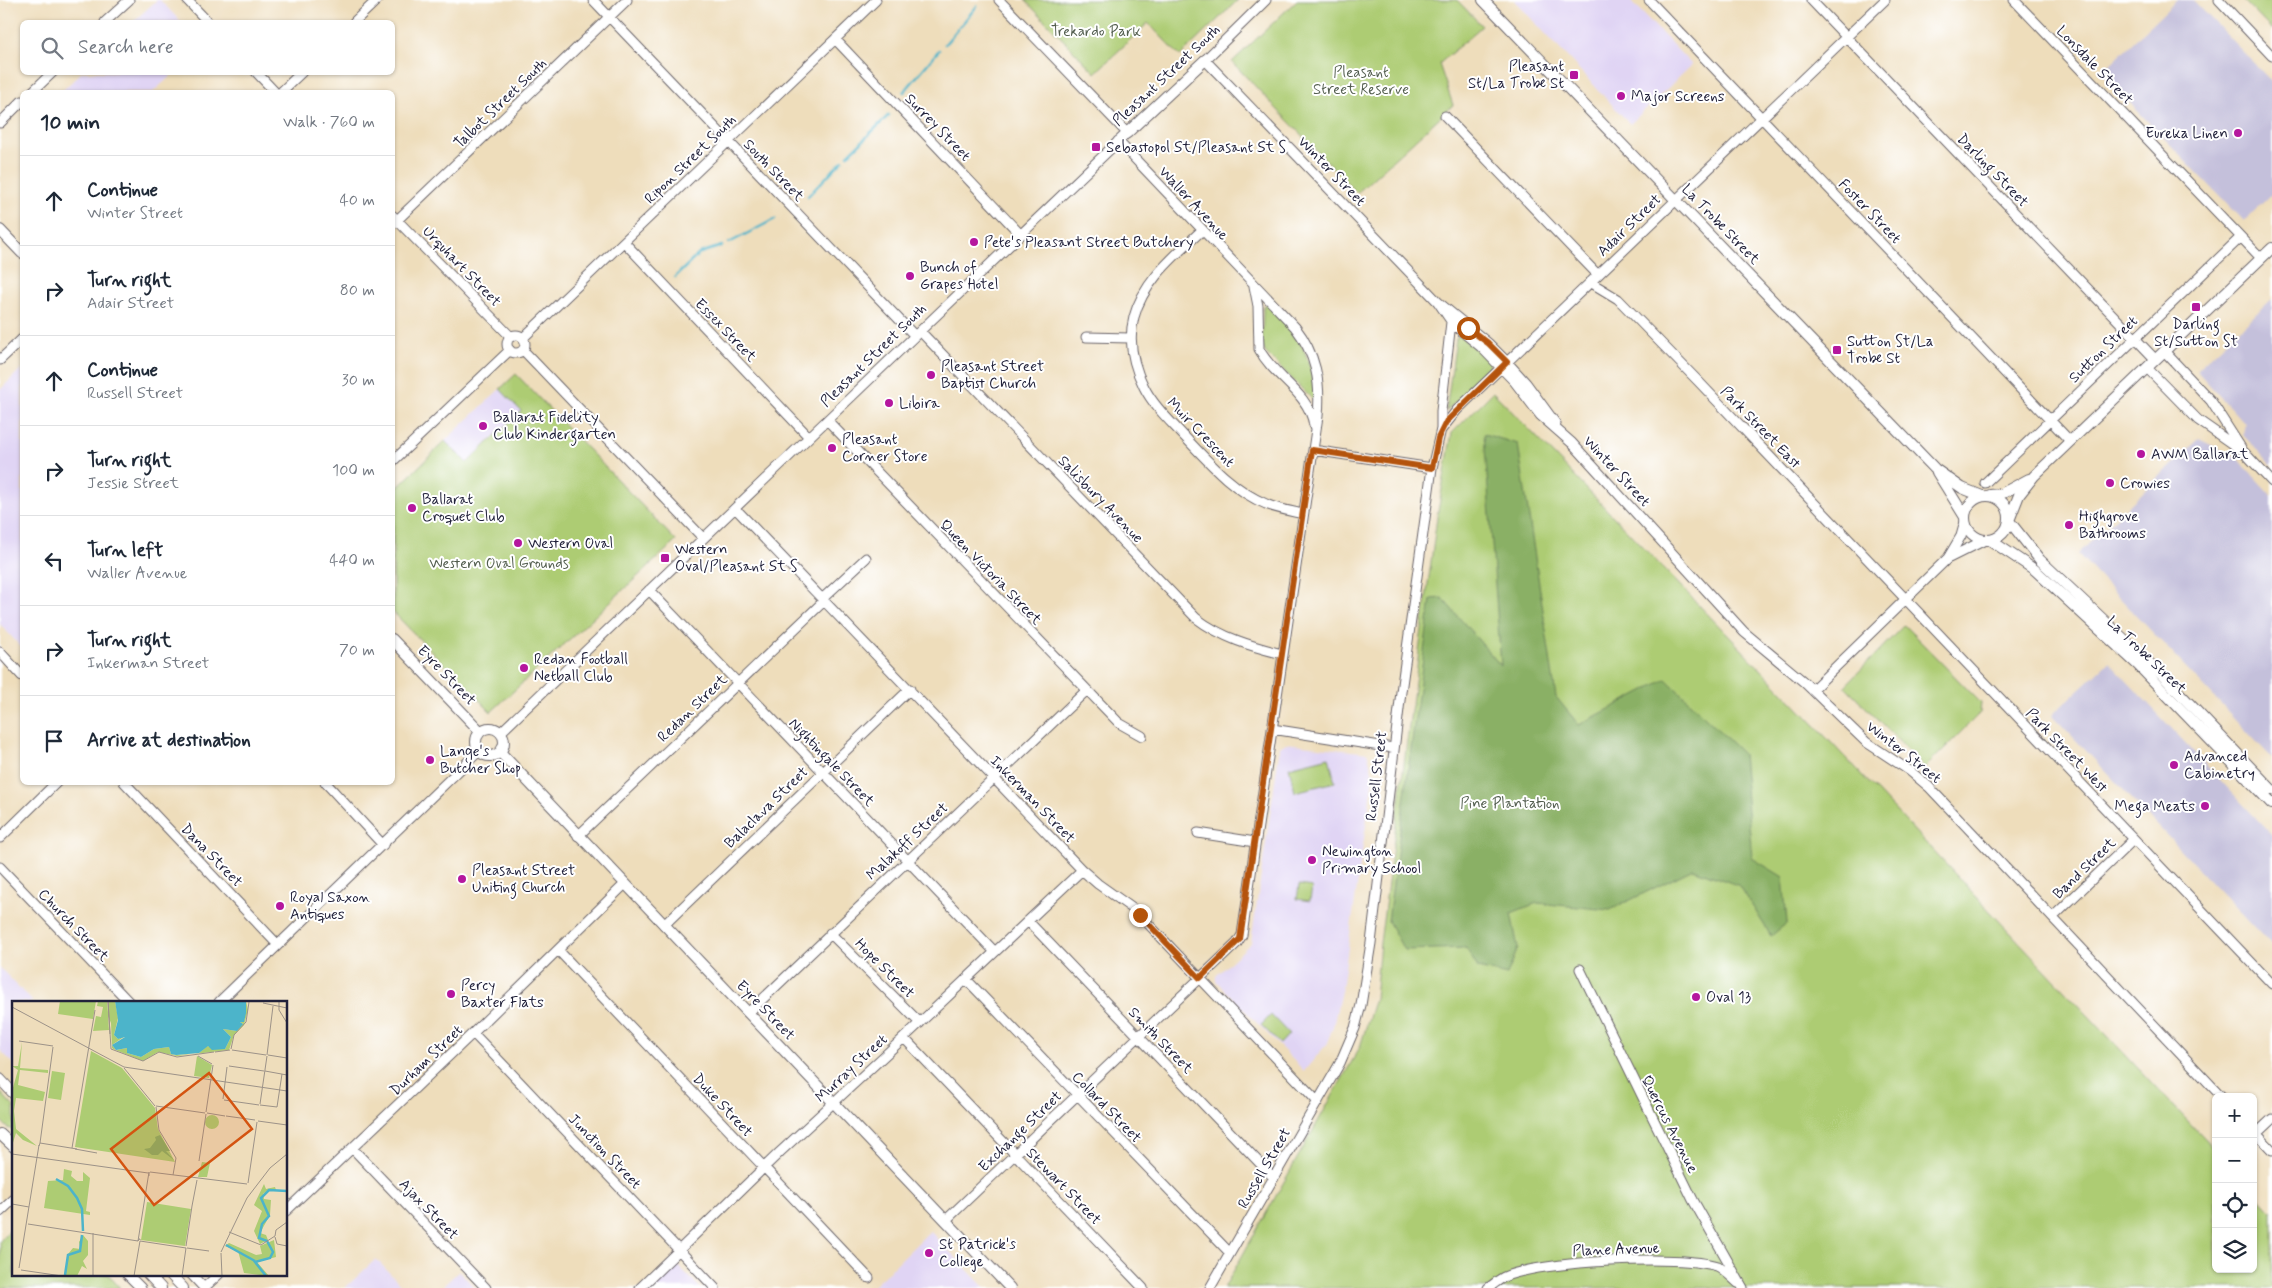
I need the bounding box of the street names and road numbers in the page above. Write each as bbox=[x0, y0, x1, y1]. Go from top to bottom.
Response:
street label: Pleasant Street South bbox=[1108, 20, 1225, 131]
street label: Lonsdale Street bbox=[2051, 22, 2137, 110]
street label: Talbot Street South bbox=[450, 54, 551, 153]
street label: Surrey Street bbox=[900, 89, 975, 166]
street label: Ripon Street South bbox=[640, 111, 741, 209]
street label: Darling Street bbox=[1951, 129, 2033, 213]
street label: Winter Street bbox=[1293, 132, 1370, 211]
street label: South Street bbox=[738, 135, 808, 206]
street label: Waller Avenue bbox=[1154, 162, 1233, 245]
street label: Foster Street bbox=[1833, 175, 1906, 249]
street label: La Trobe Street bbox=[1677, 180, 1764, 269]
street label: Adair Street bbox=[1593, 190, 1666, 261]
street label: Urquhart Street bbox=[418, 222, 505, 311]
street label: Essex Street bbox=[690, 295, 761, 367]
street label: Pleasant Street South bbox=[816, 300, 931, 412]
street label: Sutton Street bbox=[2065, 311, 2143, 388]
street label: Park Street East bbox=[1716, 382, 1805, 474]
street label: Muir Crescent bbox=[1162, 393, 1239, 472]
street label: Winter Street bbox=[1578, 432, 1654, 512]
street label: Salisbury Avenue bbox=[1053, 451, 1147, 548]
street label: Queen Victoria Street bbox=[935, 516, 1046, 630]
street label: La Trobe Street bbox=[2102, 612, 2191, 699]
street label: Eyre Street bbox=[412, 641, 480, 710]
street label: Redan Street bbox=[653, 670, 732, 747]
street label: Park Street West bbox=[2021, 704, 2112, 798]
street label: Nightingale Street bbox=[783, 714, 879, 812]
street label: Winter Street bbox=[1862, 717, 1945, 789]
street label: Russell Street bbox=[1362, 730, 1392, 822]
street label: Inkerman Street bbox=[985, 751, 1079, 848]
street label: Balaclava Street bbox=[720, 762, 813, 853]
street label: Malakoff Street bbox=[862, 798, 953, 885]
street label: Dana Street bbox=[176, 820, 247, 892]
street label: Band Street bbox=[2049, 833, 2121, 904]
street label: Church Street bbox=[33, 885, 113, 967]
street label: Hope Street bbox=[850, 934, 919, 1003]
street label: Eyre Street bbox=[731, 976, 799, 1045]
street label: Smith Street bbox=[1123, 1003, 1197, 1079]
street label: Durham Street bbox=[386, 1021, 468, 1101]
street label: Murray Street bbox=[811, 1030, 892, 1107]
street label: Collard Street bbox=[1067, 1068, 1146, 1148]
street label: Duke Street bbox=[688, 1070, 757, 1142]
street label: Quercus Avenue bbox=[1636, 1072, 1702, 1177]
street label: Exchange Street bbox=[975, 1087, 1067, 1177]
street label: Junction Street bbox=[563, 1110, 645, 1194]
street label: Russell Street bbox=[1234, 1124, 1296, 1213]
street label: Stewart Street bbox=[1021, 1144, 1105, 1230]
street label: Ajax Street bbox=[394, 1175, 462, 1245]
street label: Plane Avenue bbox=[1572, 1238, 1660, 1262]

